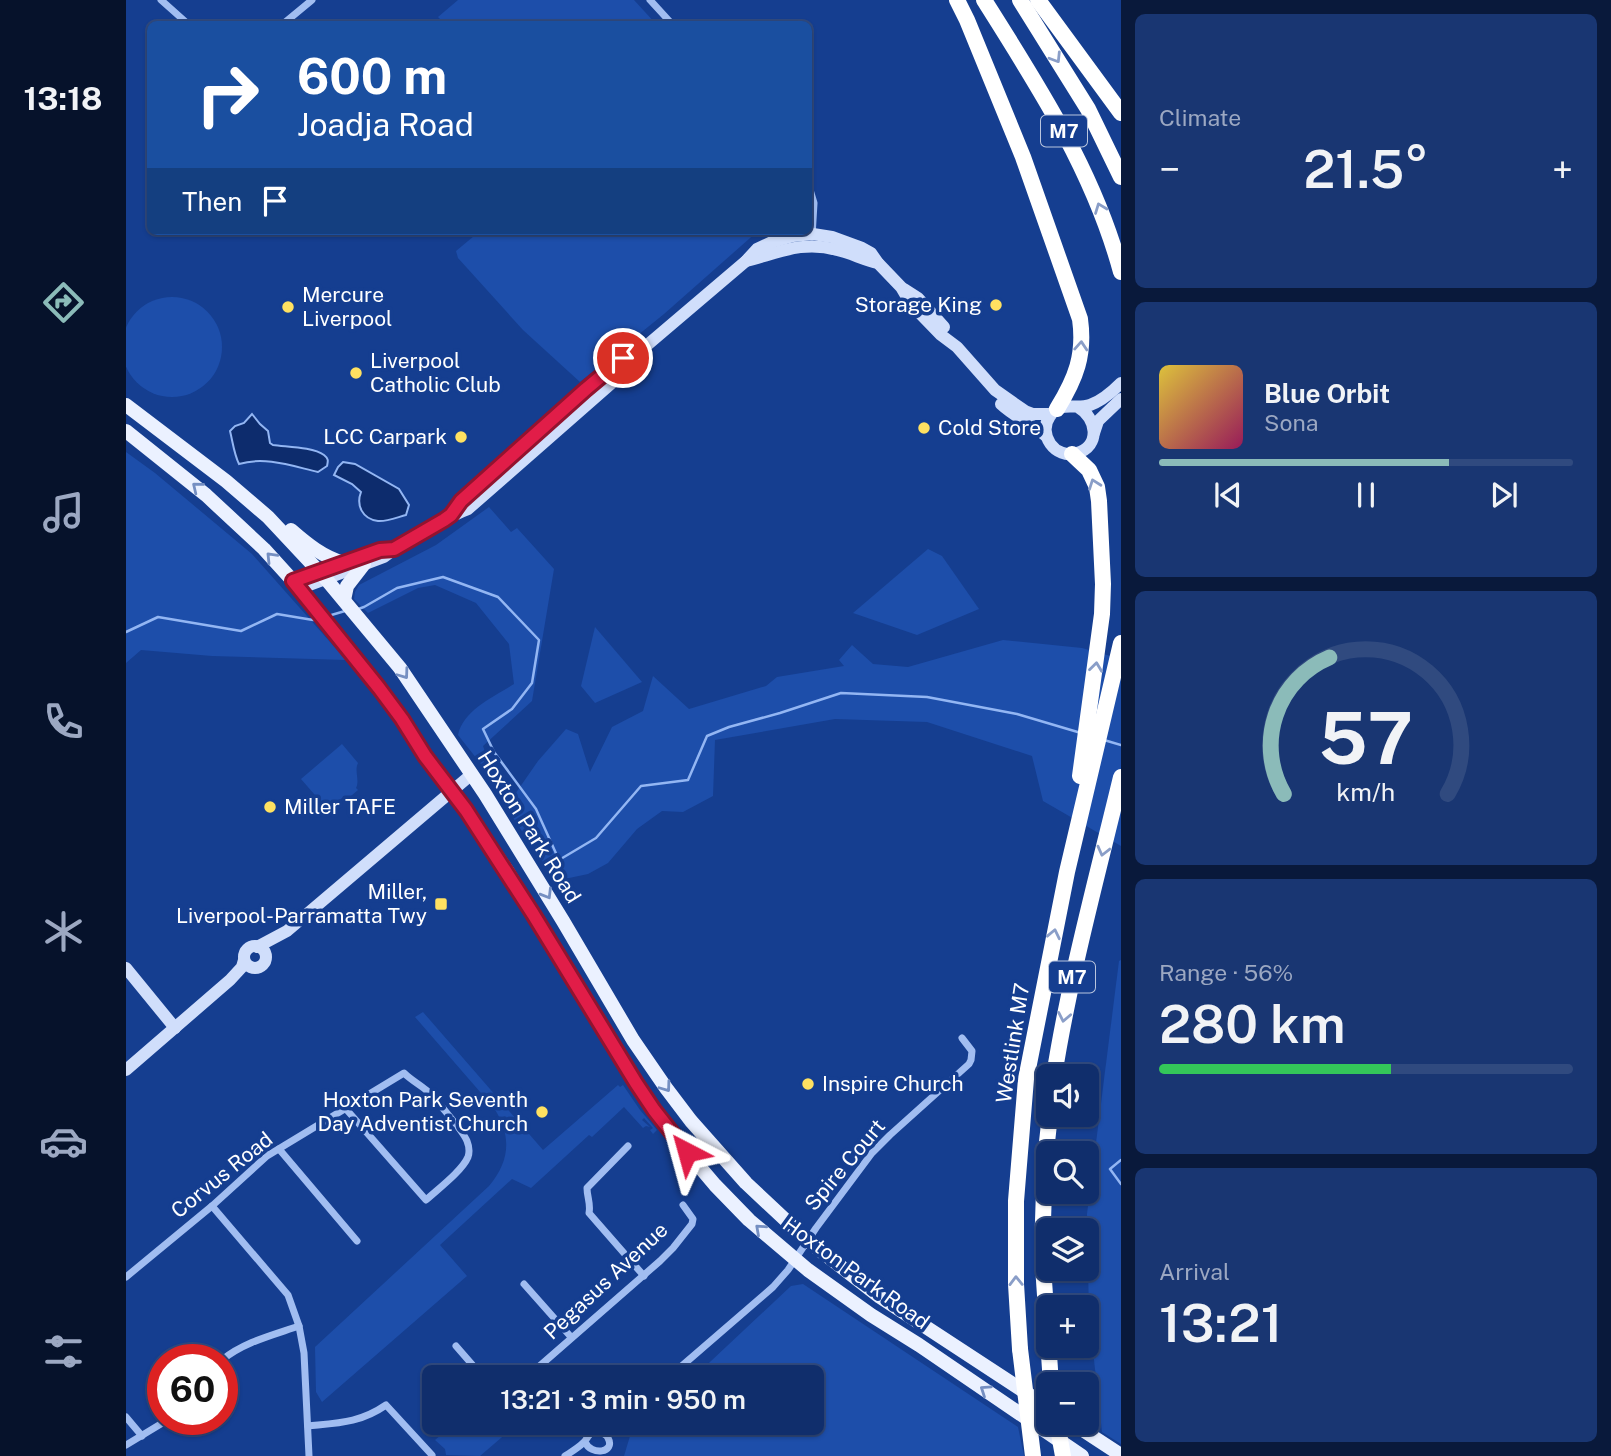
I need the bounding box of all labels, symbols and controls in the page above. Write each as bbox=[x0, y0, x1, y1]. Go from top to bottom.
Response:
text: 600 m bbox=[297, 47, 447, 105]
icon: right bbox=[182, 49, 273, 140]
one-way arrow bbox=[1048, 50, 1061, 63]
text: 13:18 bbox=[24, 80, 102, 117]
text: Climate bbox=[1159, 104, 1241, 131]
text: Joadja Road bbox=[297, 106, 474, 143]
road number: M7 bbox=[1041, 116, 1087, 146]
text: 21.5° bbox=[1303, 139, 1429, 200]
text: − bbox=[1159, 147, 1180, 192]
text: + bbox=[1552, 147, 1573, 192]
icon: arrive bbox=[256, 182, 294, 220]
text: Then bbox=[182, 186, 242, 217]
one-way arrow bbox=[1094, 202, 1108, 214]
icon: directions bbox=[39, 278, 88, 327]
place label: Mercure Liverpool bbox=[302, 282, 392, 331]
place label: Storage King bbox=[855, 292, 982, 317]
marker: Storage King bbox=[988, 297, 1004, 313]
marker: Mercure Liverpool bbox=[280, 299, 296, 315]
pin bbox=[593, 328, 653, 388]
icon: arrive bbox=[604, 339, 642, 377]
one-way arrow bbox=[1073, 340, 1088, 351]
place label: Liverpool Catholic Club bbox=[370, 348, 501, 397]
marker: Liverpool Catholic Club bbox=[348, 365, 364, 381]
text: Blue Orbit bbox=[1264, 378, 1390, 409]
text: Sona bbox=[1264, 409, 1318, 436]
place label: Cold Store bbox=[938, 415, 1041, 440]
marker: Cold Store bbox=[916, 420, 932, 436]
place label: LCC Carpark bbox=[323, 424, 447, 449]
marker: LCC Carpark bbox=[453, 429, 469, 445]
icon: previous bbox=[1209, 476, 1247, 514]
icon: pause bbox=[1347, 476, 1385, 514]
icon: next bbox=[1485, 476, 1523, 514]
one-way arrow bbox=[1088, 478, 1102, 490]
one-way arrow bbox=[192, 483, 204, 496]
icon: music bbox=[39, 488, 88, 537]
one-way arrow bbox=[266, 552, 279, 565]
one-way arrow bbox=[1088, 662, 1103, 673]
one-way arrow bbox=[395, 666, 408, 679]
text: 57 bbox=[1319, 695, 1413, 780]
icon: phone bbox=[39, 697, 88, 746]
street label: Hoxton Park Road bbox=[472, 746, 586, 908]
text: km/h bbox=[1337, 777, 1395, 807]
place label: Miller TAFE bbox=[284, 794, 396, 819]
marker: Miller TAFE bbox=[262, 799, 278, 815]
one-way arrow bbox=[1097, 845, 1111, 857]
place label: Miller, Liverpool-Parramatta Twy bbox=[176, 879, 427, 928]
one-way arrow bbox=[538, 886, 551, 899]
marker: Miller, Liverpool-Parramatta Twy bbox=[433, 896, 449, 912]
icon: climate bbox=[39, 907, 88, 956]
one-way arrow bbox=[1045, 928, 1060, 940]
text: Range · 56% bbox=[1159, 959, 1293, 986]
road number: M7 bbox=[1049, 962, 1095, 993]
street label: Westlink M7 bbox=[991, 981, 1034, 1105]
text: 280 km bbox=[1159, 994, 1346, 1055]
one-way arrow bbox=[1058, 1011, 1073, 1023]
map controls bbox=[1036, 1064, 1099, 1435]
button: sound bbox=[1036, 1064, 1099, 1127]
place label: Inspire Church bbox=[822, 1071, 964, 1096]
marker: Inspire Church bbox=[800, 1076, 816, 1092]
one-way arrow bbox=[658, 1079, 670, 1092]
place label: Hoxton Park Seventh Day Adventist Church bbox=[317, 1087, 528, 1136]
marker: Hoxton Park Seventh Day Adventist Church bbox=[534, 1104, 550, 1120]
street label: Spire Court bbox=[799, 1114, 890, 1215]
position arrow bbox=[650, 1115, 724, 1189]
icon: car bbox=[39, 1117, 88, 1166]
street label: Corvus Road bbox=[166, 1126, 277, 1223]
button: search bbox=[1036, 1141, 1099, 1204]
street label: Hoxton Park Road bbox=[778, 1211, 934, 1334]
street label: Pegasus Avenue bbox=[539, 1217, 673, 1344]
button: layers bbox=[1036, 1218, 1099, 1281]
one-way arrow bbox=[755, 1225, 768, 1238]
text: Arrival bbox=[1159, 1258, 1230, 1285]
one-way arrow bbox=[1008, 1275, 1024, 1286]
text: 13:21 bbox=[1159, 1293, 1282, 1354]
button: + bbox=[1036, 1295, 1099, 1358]
icon: filters bbox=[39, 1327, 88, 1376]
speed limit sign: 60 bbox=[147, 1344, 238, 1435]
button: − bbox=[1036, 1372, 1099, 1435]
text: 13:21 · 3 min · 950 m bbox=[500, 1384, 746, 1415]
one-way arrow bbox=[980, 1386, 993, 1398]

